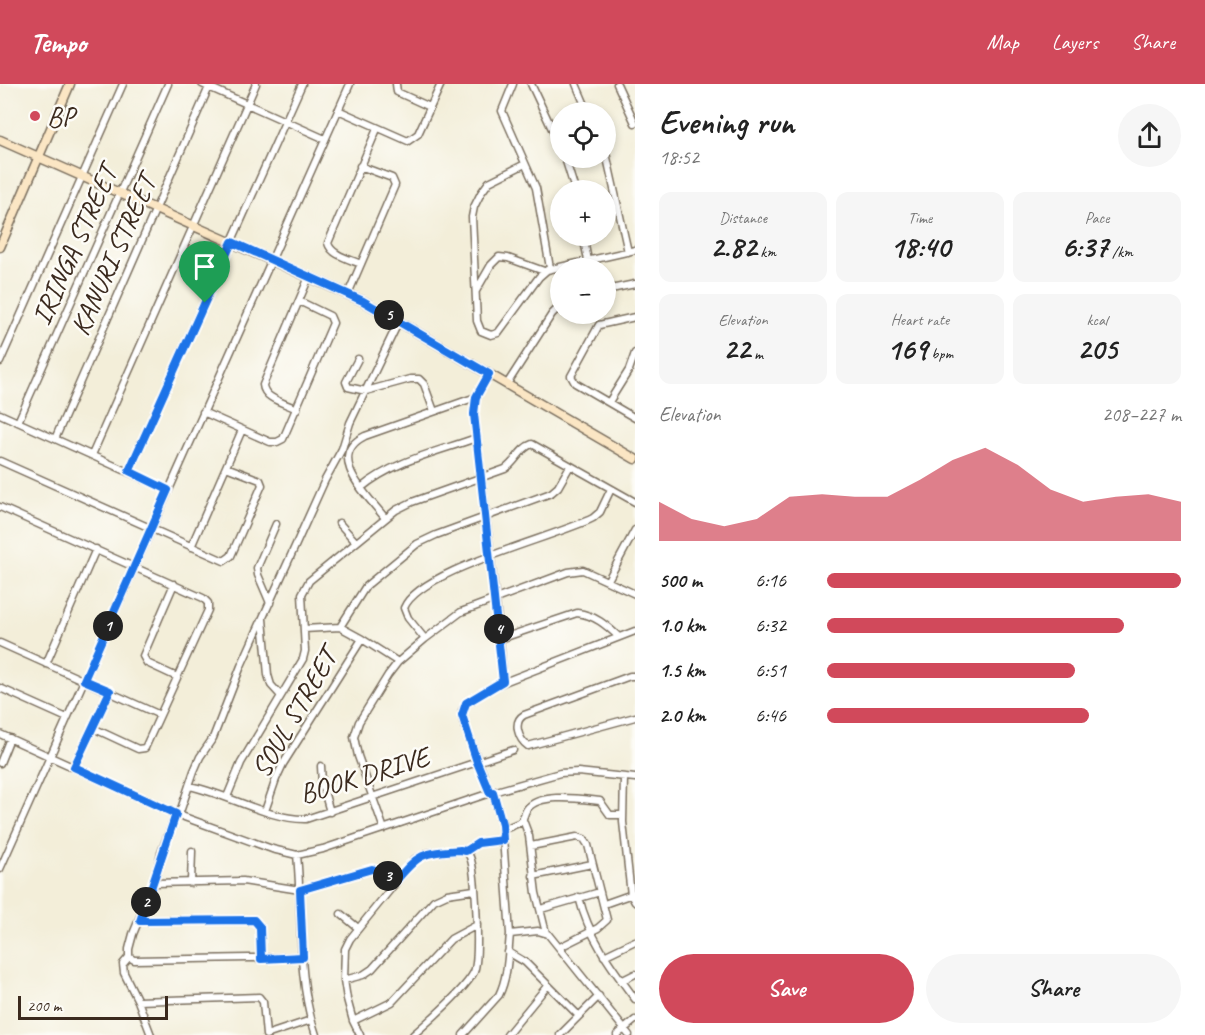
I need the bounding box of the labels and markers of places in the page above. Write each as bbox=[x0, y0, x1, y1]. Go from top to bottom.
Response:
place label: BP bbox=[47, 99, 78, 134]
marker: BP bbox=[28, 109, 42, 123]
pin bbox=[179, 241, 230, 303]
pin: 5 bbox=[374, 300, 404, 330]
pin: 1 bbox=[93, 611, 123, 641]
pin: 4 bbox=[484, 614, 514, 644]
pin: 3 bbox=[373, 861, 403, 891]
pin: 2 bbox=[131, 887, 161, 917]

